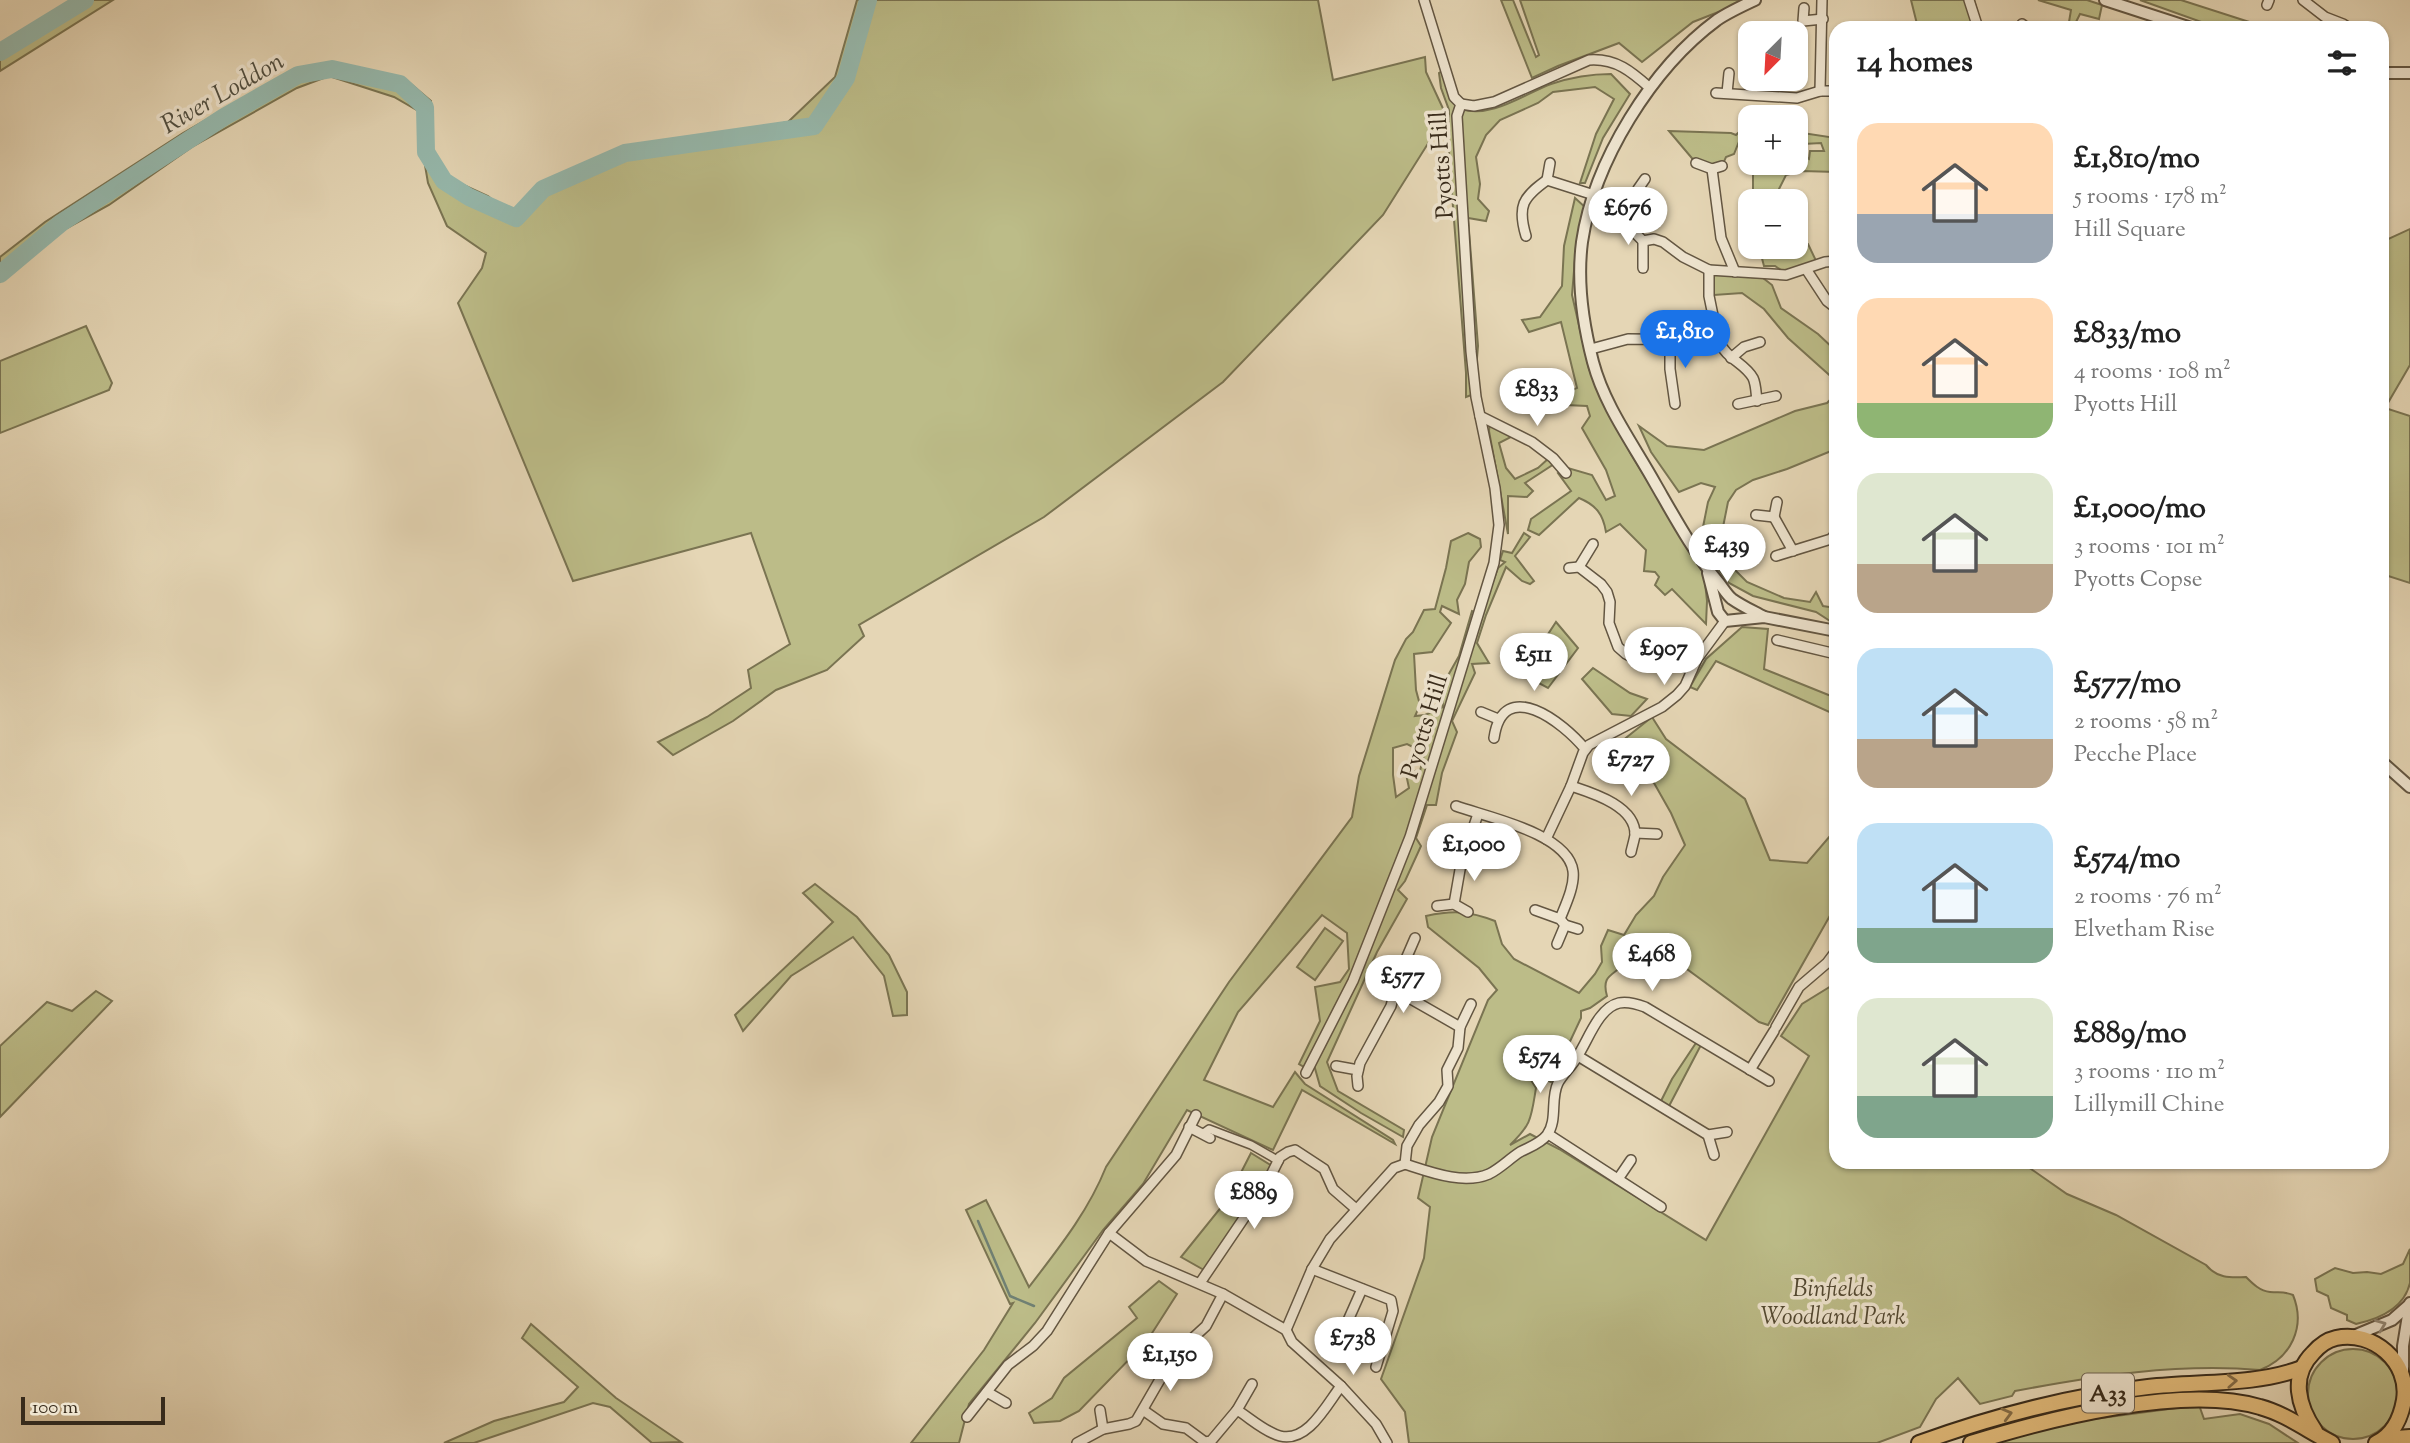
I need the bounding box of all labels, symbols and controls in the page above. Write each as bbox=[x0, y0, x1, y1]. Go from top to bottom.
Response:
north arrow bbox=[1738, 21, 1808, 91]
map controls bbox=[1738, 21, 1808, 259]
text: 14 homes bbox=[1857, 42, 1973, 85]
water label: River Loddon bbox=[155, 44, 292, 144]
icon: filters bbox=[2323, 44, 2361, 82]
button: + bbox=[1738, 105, 1808, 175]
street label: Pyotts Hill bbox=[1422, 110, 1464, 220]
text: £1,810/mo bbox=[2074, 138, 2200, 181]
icon: home bbox=[1913, 151, 1997, 235]
text: 5 rooms · 178 m² bbox=[2074, 181, 2227, 214]
pin: £676 bbox=[1587, 188, 1669, 247]
button: − bbox=[1738, 189, 1808, 259]
text: £676 bbox=[1604, 193, 1652, 226]
text: Hill Square bbox=[2074, 214, 2186, 247]
pin: £1,810 bbox=[1628, 310, 1742, 370]
text: £833/mo bbox=[2074, 313, 2181, 356]
text: £1,810 bbox=[1656, 316, 1714, 349]
icon: home bbox=[1913, 326, 1997, 410]
text: 4 rooms · 108 m² bbox=[2074, 356, 2231, 389]
pin: £833 bbox=[1496, 368, 1578, 428]
text: £833 bbox=[1516, 374, 1558, 407]
text: Pyotts Hill bbox=[2074, 389, 2177, 422]
text: £1,000/mo bbox=[2074, 488, 2206, 531]
icon: home bbox=[1913, 501, 1997, 585]
pin: £439 bbox=[1686, 524, 1768, 584]
text: £439 bbox=[1705, 530, 1749, 563]
text: 3 rooms · 101 m² bbox=[2074, 531, 2225, 564]
text: Pyotts Copse bbox=[2074, 564, 2203, 597]
pin: £907 bbox=[1623, 628, 1705, 687]
text: £907 bbox=[1640, 633, 1688, 666]
pin: £511 bbox=[1493, 634, 1575, 693]
text: £511 bbox=[1516, 639, 1552, 672]
text: £577/mo bbox=[2074, 663, 2181, 706]
street label: Pyotts Hill bbox=[1394, 670, 1458, 783]
icon: home bbox=[1913, 676, 1997, 760]
text: 2 rooms · 58 m² bbox=[2074, 706, 2218, 739]
pin: £727 bbox=[1590, 738, 1672, 798]
text: Pecche Place bbox=[2074, 739, 2197, 772]
text: £727 bbox=[1608, 744, 1654, 777]
pin: £1,000 bbox=[1417, 824, 1531, 883]
text: £1,000 bbox=[1443, 829, 1505, 862]
text: £574/mo bbox=[2074, 838, 2180, 881]
icon: home bbox=[1913, 851, 1997, 935]
text: 2 rooms · 76 m² bbox=[2074, 881, 2222, 914]
text: Elvetham Rise bbox=[2074, 914, 2215, 947]
pin: £468 bbox=[1611, 934, 1693, 993]
text: £468 bbox=[1628, 939, 1676, 972]
pin: £577 bbox=[1362, 956, 1444, 1015]
text: £577 bbox=[1381, 961, 1425, 994]
text: £889/mo bbox=[2074, 1013, 2187, 1056]
icon: home bbox=[1913, 1026, 1997, 1110]
pin: £574 bbox=[1499, 1036, 1581, 1095]
text: £574 bbox=[1519, 1041, 1561, 1074]
text: 3 rooms · 110 m² bbox=[2074, 1056, 2225, 1089]
text: Lillymill Chine bbox=[2074, 1089, 2224, 1122]
pin: £889 bbox=[1213, 1172, 1295, 1231]
text: £889 bbox=[1231, 1177, 1278, 1210]
park label: Binfields Woodland Park bbox=[1760, 1273, 1906, 1335]
pin: £738 bbox=[1312, 1318, 1394, 1377]
one-way arrow bbox=[2374, 1319, 2386, 1333]
text: £738 bbox=[1330, 1323, 1376, 1356]
pin: £1,150 bbox=[1113, 1334, 1227, 1393]
text: £1,150 bbox=[1143, 1339, 1197, 1372]
one-way arrow bbox=[2227, 1373, 2238, 1388]
road number: A33 bbox=[2082, 1374, 2134, 1412]
scale bar bbox=[21, 1394, 164, 1426]
text: 100 m bbox=[32, 1395, 78, 1422]
one-way arrow bbox=[2001, 1408, 2013, 1422]

